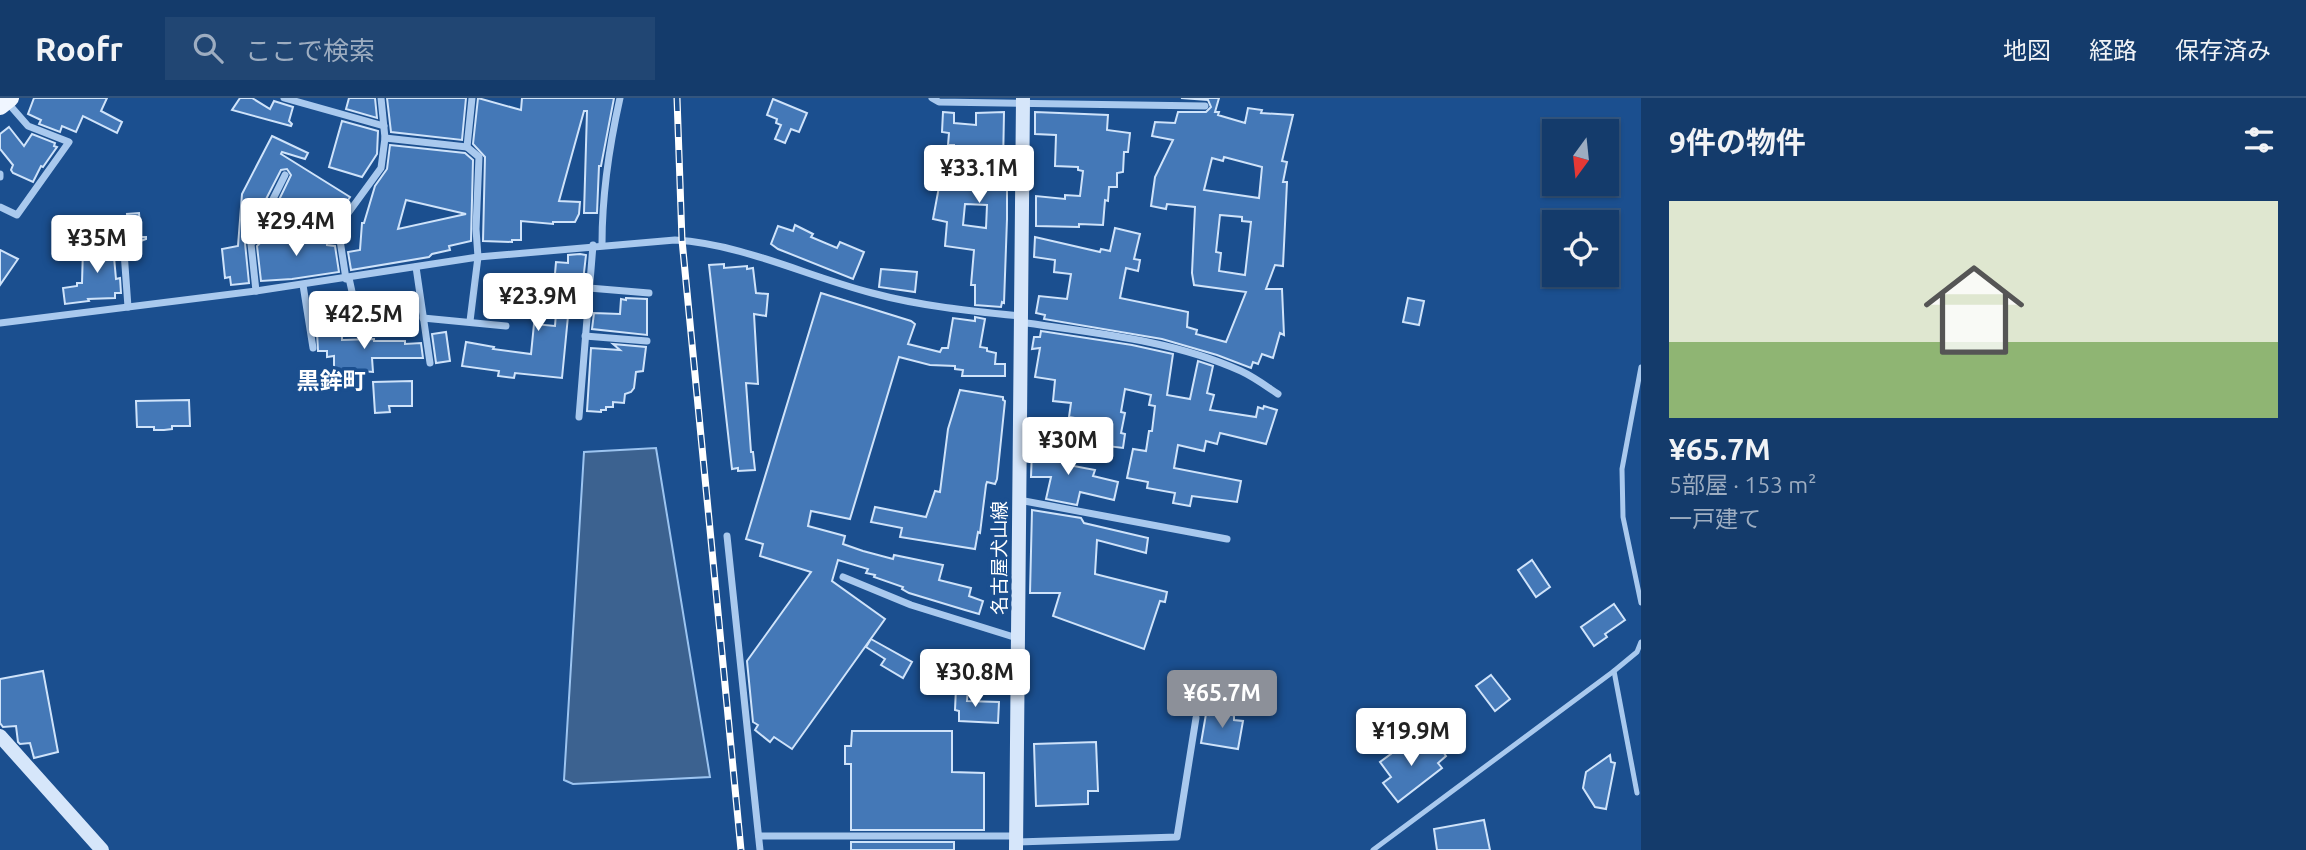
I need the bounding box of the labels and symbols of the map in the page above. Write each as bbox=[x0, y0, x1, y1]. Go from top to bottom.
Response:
north arrow bbox=[1542, 119, 1619, 196]
pin: ¥33.1M bbox=[922, 146, 1036, 205]
pin: ¥29.4M bbox=[239, 198, 353, 258]
pin: ¥35M bbox=[56, 216, 138, 275]
pin: ¥23.9M bbox=[481, 274, 595, 333]
pin: ¥42.5M bbox=[307, 292, 421, 351]
district label: 黒鉾町 bbox=[297, 368, 366, 393]
pin: ¥30M bbox=[1027, 418, 1109, 477]
street label: 名古屋犬山線 bbox=[988, 501, 1010, 615]
pin: ¥30.8M bbox=[918, 650, 1032, 709]
pin: ¥65.7M bbox=[1165, 670, 1279, 730]
pin: ¥19.9M bbox=[1354, 708, 1468, 768]

